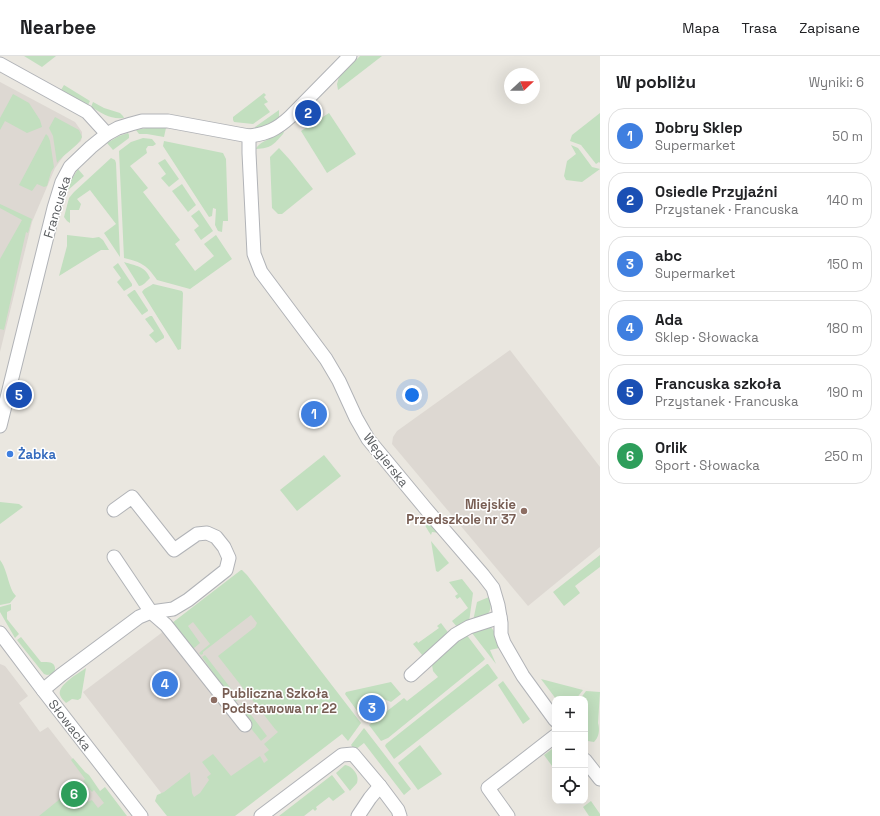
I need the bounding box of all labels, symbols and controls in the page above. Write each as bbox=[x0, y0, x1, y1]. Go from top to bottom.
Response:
text: Nearbee bbox=[20, 15, 96, 40]
text: Mapa bbox=[682, 19, 720, 37]
text: Trasa bbox=[742, 19, 777, 37]
text: Zapisane bbox=[799, 19, 860, 37]
north arrow bbox=[504, 68, 540, 104]
text: W pobliżu bbox=[616, 71, 696, 93]
text: Wyniki: 6 bbox=[809, 74, 864, 91]
pin: 2 bbox=[295, 98, 321, 128]
text: Dobry Sklep bbox=[655, 118, 743, 137]
text: 1 bbox=[627, 128, 633, 145]
text: 50 m bbox=[832, 128, 863, 145]
text: Supermarket bbox=[655, 137, 736, 154]
street label: Francuska bbox=[40, 173, 75, 240]
text: Osiedle Przyjaźni bbox=[655, 182, 777, 201]
text: 2 bbox=[626, 192, 634, 209]
text: 140 m bbox=[827, 192, 863, 209]
text: Przystanek · Francuska bbox=[655, 201, 798, 218]
text: abc bbox=[655, 246, 682, 265]
text: 3 bbox=[626, 256, 634, 273]
text: 150 m bbox=[827, 256, 863, 273]
text: Supermarket bbox=[655, 265, 736, 282]
text: Ada bbox=[655, 310, 683, 329]
text: 4 bbox=[626, 320, 634, 337]
text: 180 m bbox=[827, 320, 863, 337]
text: Sklep · Słowacka bbox=[655, 329, 759, 346]
text: Francuska szkoła bbox=[655, 374, 781, 393]
pin: 5 bbox=[6, 380, 32, 410]
text: 5 bbox=[626, 384, 634, 401]
text: 190 m bbox=[827, 384, 863, 401]
your location bbox=[402, 385, 422, 405]
text: Przystanek · Francuska bbox=[655, 393, 798, 410]
pin: 1 bbox=[301, 399, 327, 429]
street label: Węgierska bbox=[360, 430, 413, 491]
text: Orlik bbox=[655, 438, 688, 457]
place label: Żabka bbox=[18, 446, 56, 463]
text: 6 bbox=[626, 448, 634, 465]
text: 250 m bbox=[825, 448, 863, 465]
marker: Żabka bbox=[5, 449, 15, 459]
text: Sport · Słowacka bbox=[655, 457, 760, 474]
place label: Miejskie Przedszkole nr 37 bbox=[406, 496, 516, 528]
marker: Miejskie Przedszkole nr 37 bbox=[519, 506, 529, 516]
pin: 4 bbox=[152, 669, 178, 699]
place label: Publiczna Szkoła Podstawowa nr 22 bbox=[222, 685, 337, 717]
pin: 3 bbox=[359, 693, 385, 723]
marker: Publiczna Szkoła Podstawowa nr 22 bbox=[209, 695, 219, 705]
street label: Słowacka bbox=[45, 696, 96, 754]
map controls bbox=[552, 696, 588, 804]
button: + bbox=[552, 696, 588, 732]
button: − bbox=[552, 732, 588, 768]
button: locate bbox=[552, 768, 588, 804]
pin: 6 bbox=[61, 779, 87, 809]

